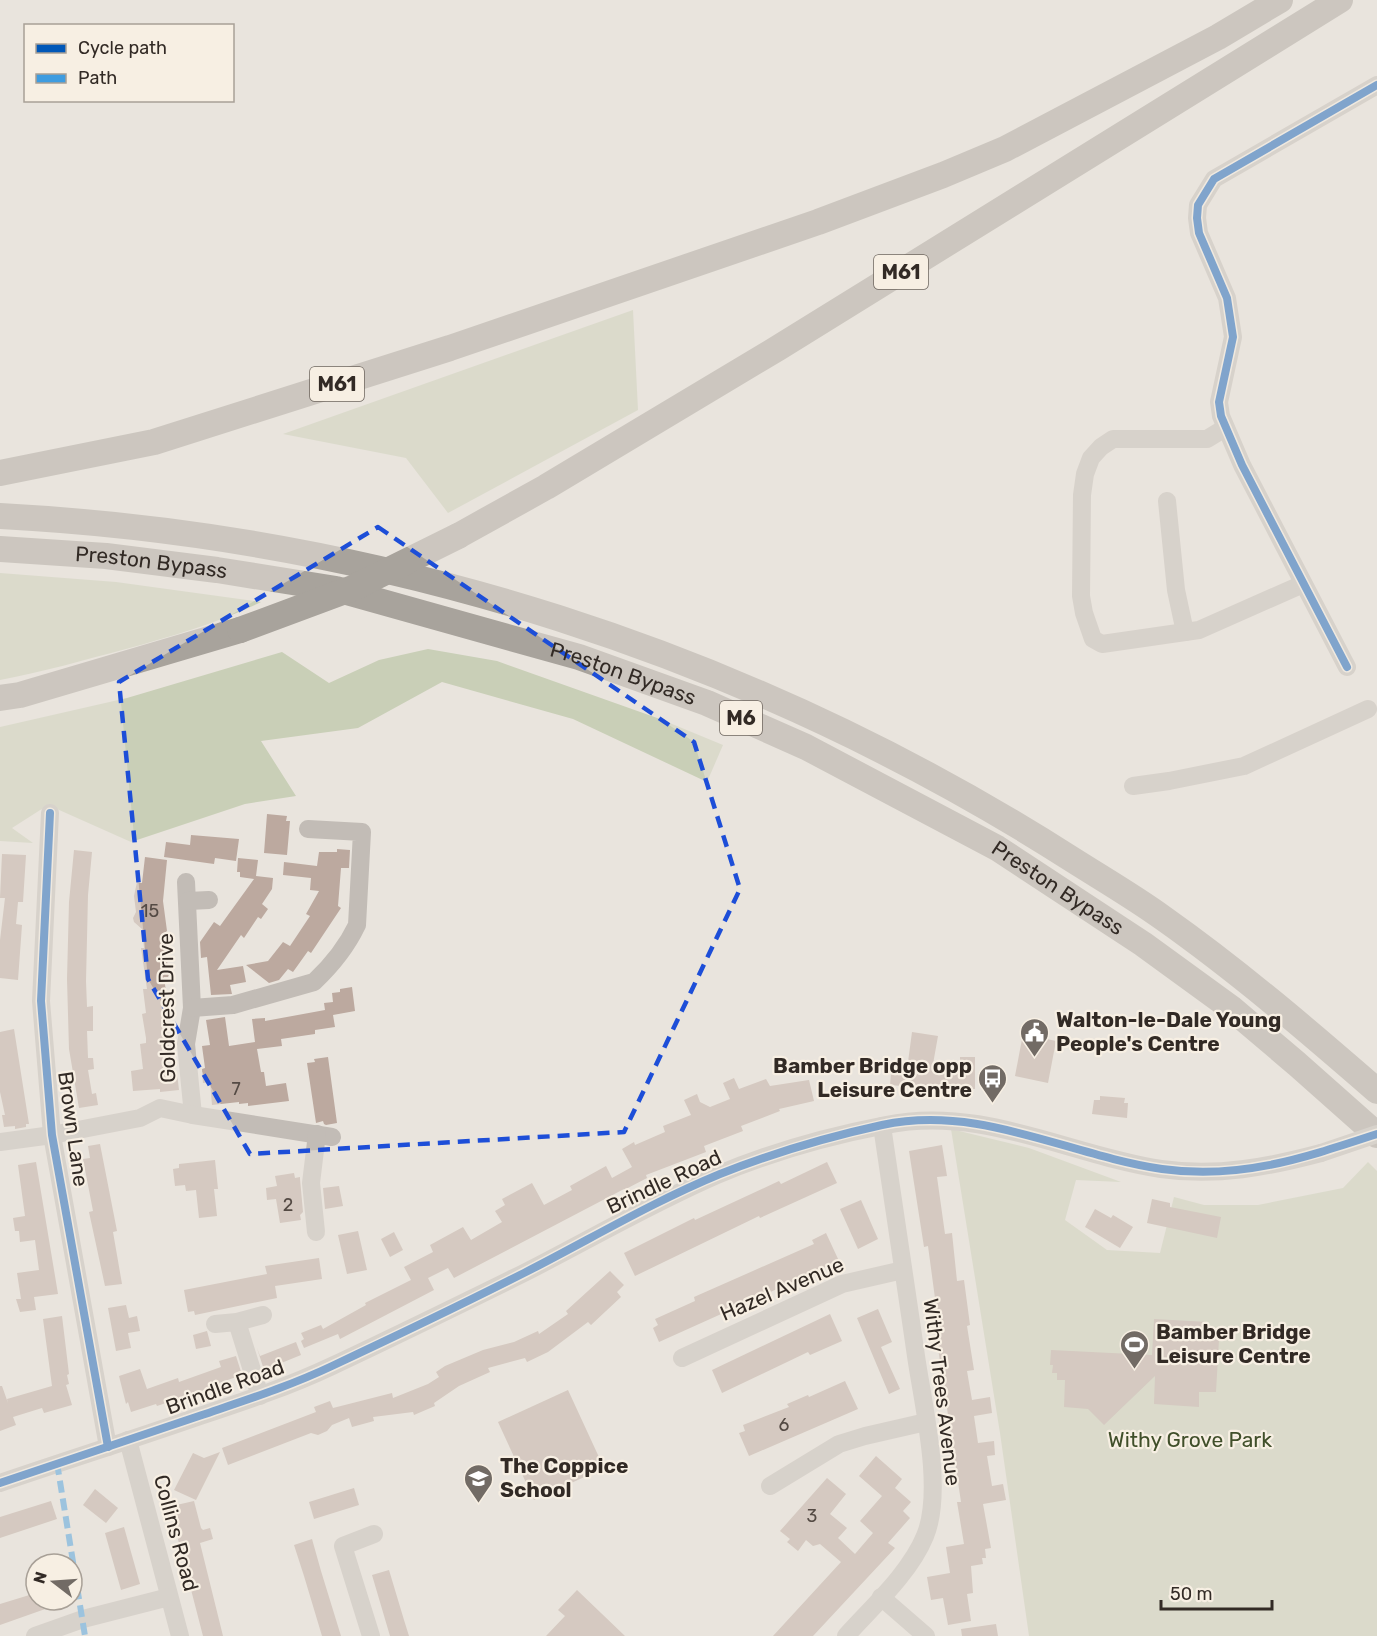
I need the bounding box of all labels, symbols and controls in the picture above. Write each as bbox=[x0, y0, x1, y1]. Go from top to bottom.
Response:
legend bbox=[24, 24, 234, 102]
text: Cycle path bbox=[78, 37, 167, 59]
text: Path bbox=[78, 67, 117, 89]
road number: M61 bbox=[874, 255, 928, 289]
road number: M61 bbox=[310, 367, 364, 401]
street label: Preston Bypass bbox=[74, 541, 229, 583]
street label: Preston Bypass bbox=[547, 637, 700, 710]
road number: M6 bbox=[720, 701, 762, 735]
street label: Preston Bypass bbox=[987, 835, 1129, 940]
house number: 15 bbox=[141, 900, 159, 922]
street label: Goldcrest Drive bbox=[153, 933, 180, 1083]
place label: Walton-le-Dale Young People's Centre bbox=[1056, 1007, 1281, 1056]
public building icon: Walton-le-Dale Young People's Centre bbox=[1019, 1016, 1051, 1058]
place label: Bamber Bridge opp Leisure Centre bbox=[773, 1053, 972, 1102]
bus stop icon: Bamber Bridge opp Leisure Centre bbox=[977, 1062, 1009, 1104]
street label: Brown Lane bbox=[53, 1070, 94, 1188]
house number: 7 bbox=[231, 1078, 241, 1100]
street label: Brindle Road bbox=[602, 1144, 725, 1219]
house number: 2 bbox=[283, 1194, 293, 1216]
street label: Hazel Avenue bbox=[716, 1251, 848, 1326]
street label: Withy Trees Avenue bbox=[919, 1297, 966, 1487]
place label: Bamber Bridge Leisure Centre bbox=[1156, 1319, 1311, 1368]
sports icon: Bamber Bridge Leisure Centre bbox=[1119, 1328, 1151, 1370]
street label: Brindle Road bbox=[162, 1354, 287, 1419]
house number: 6 bbox=[779, 1414, 790, 1436]
park label: Withy Grove Park bbox=[1108, 1427, 1272, 1452]
place label: The Coppice School bbox=[500, 1453, 628, 1502]
school or university icon: The Coppice School bbox=[463, 1462, 495, 1504]
street label: Collins Road bbox=[149, 1472, 204, 1594]
house number: 3 bbox=[807, 1505, 817, 1527]
north arrow bbox=[24, 1552, 84, 1612]
text: N bbox=[29, 1569, 51, 1586]
scale bar bbox=[1161, 1573, 1272, 1611]
text: 50 m bbox=[1170, 1583, 1213, 1605]

